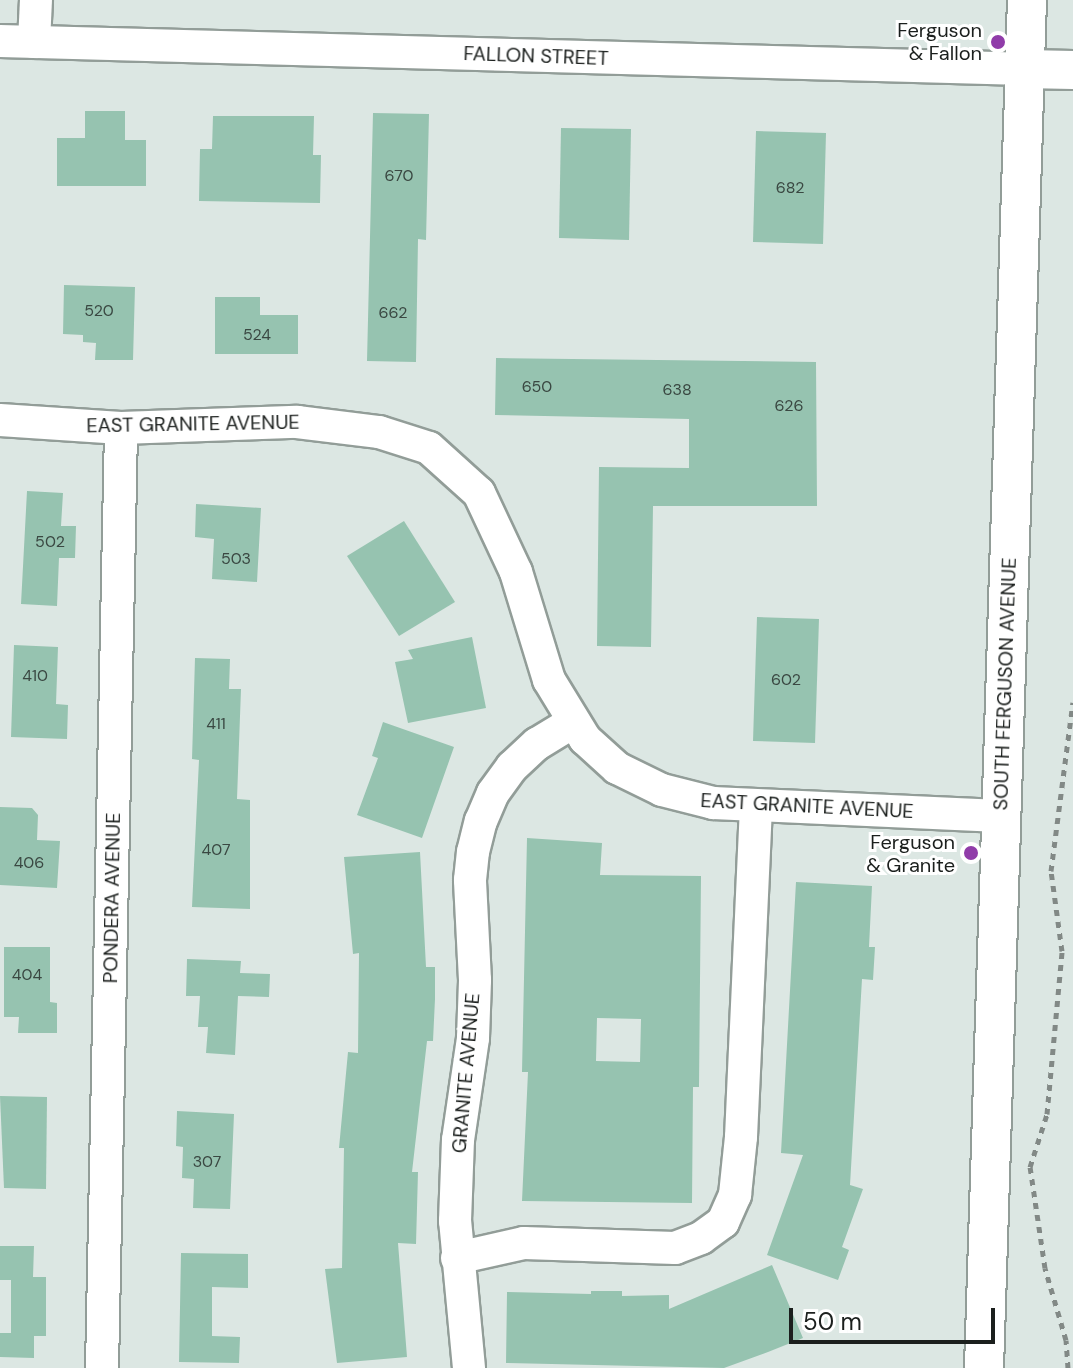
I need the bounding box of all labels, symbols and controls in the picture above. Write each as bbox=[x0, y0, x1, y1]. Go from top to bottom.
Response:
place label: Ferguson & Fallon bbox=[897, 18, 982, 65]
marker: Ferguson & Fallon bbox=[989, 33, 1007, 51]
street label: FALLON STREET bbox=[463, 41, 609, 71]
house number: 670 bbox=[385, 166, 413, 186]
house number: 682 bbox=[776, 178, 804, 198]
house number: 520 bbox=[84, 301, 114, 321]
house number: 662 bbox=[379, 303, 407, 323]
house number: 524 bbox=[243, 325, 271, 345]
house number: 650 bbox=[522, 377, 552, 397]
house number: 638 bbox=[662, 380, 692, 400]
house number: 626 bbox=[775, 396, 803, 416]
street label: EAST GRANITE AVENUE bbox=[86, 410, 300, 438]
house number: 502 bbox=[35, 532, 65, 552]
house number: 503 bbox=[221, 549, 251, 569]
street label: SOUTH FERGUSON AVENUE bbox=[989, 557, 1021, 811]
house number: 410 bbox=[22, 666, 48, 686]
house number: 602 bbox=[771, 670, 801, 690]
house number: 411 bbox=[206, 714, 226, 734]
street label: EAST GRANITE AVENUE bbox=[700, 788, 914, 824]
street label: PONDERA AVENUE bbox=[99, 812, 125, 984]
place label: Ferguson & Granite bbox=[866, 830, 955, 877]
house number: 407 bbox=[202, 840, 230, 860]
marker: Ferguson & Granite bbox=[962, 844, 980, 862]
house number: 406 bbox=[14, 853, 44, 873]
house number: 404 bbox=[12, 965, 42, 985]
street label: GRANITE AVENUE bbox=[447, 992, 485, 1154]
house number: 307 bbox=[193, 1152, 221, 1172]
scale bar bbox=[793, 1292, 999, 1342]
text: 50 m bbox=[803, 1306, 862, 1337]

